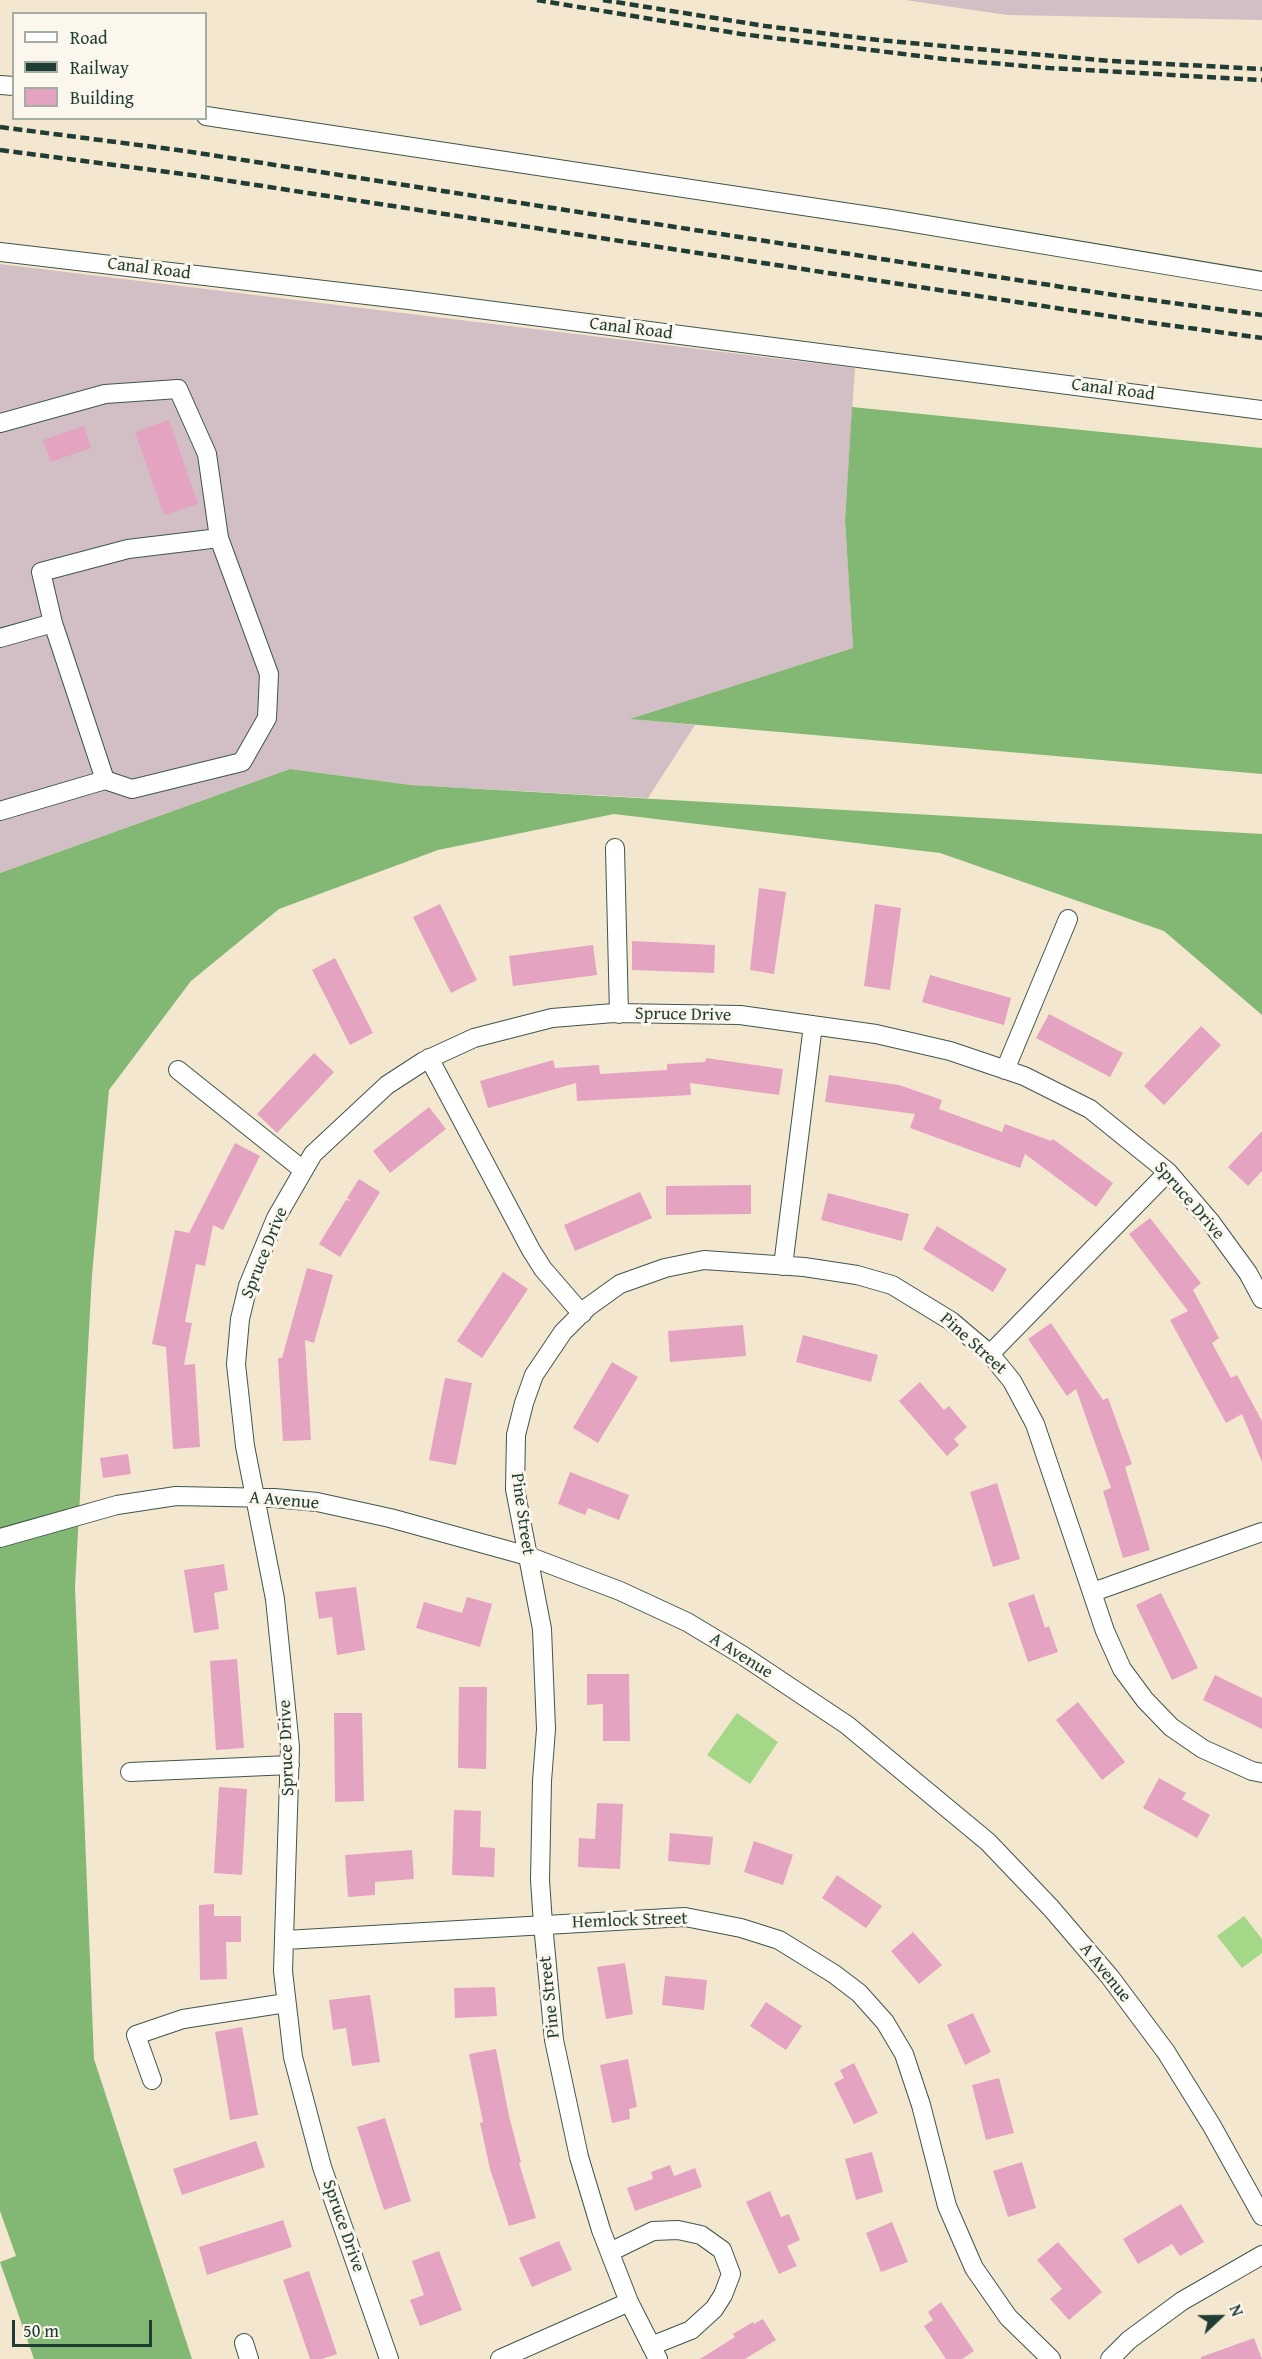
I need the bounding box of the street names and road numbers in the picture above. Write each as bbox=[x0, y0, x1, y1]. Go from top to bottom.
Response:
street label: Canal Road bbox=[106, 253, 192, 285]
street label: Canal Road bbox=[588, 313, 674, 345]
street label: Canal Road bbox=[1070, 374, 1156, 406]
street label: Spruce Drive bbox=[635, 1003, 731, 1027]
street label: Spruce Drive bbox=[1149, 1158, 1229, 1244]
street label: Spruce Drive bbox=[237, 1204, 293, 1302]
street label: Pine Street bbox=[935, 1308, 1011, 1380]
street label: Pine Street bbox=[506, 1472, 538, 1556]
street label: A Avenue bbox=[248, 1487, 320, 1515]
street label: A Avenue bbox=[706, 1628, 776, 1684]
street label: Spruce Drive bbox=[275, 1699, 299, 1797]
street label: Hemlock Street bbox=[572, 1908, 688, 1934]
street label: A Avenue bbox=[1075, 1939, 1135, 2007]
street label: Pine Street bbox=[535, 1955, 565, 2039]
street label: Spruce Drive bbox=[317, 2177, 369, 2275]

